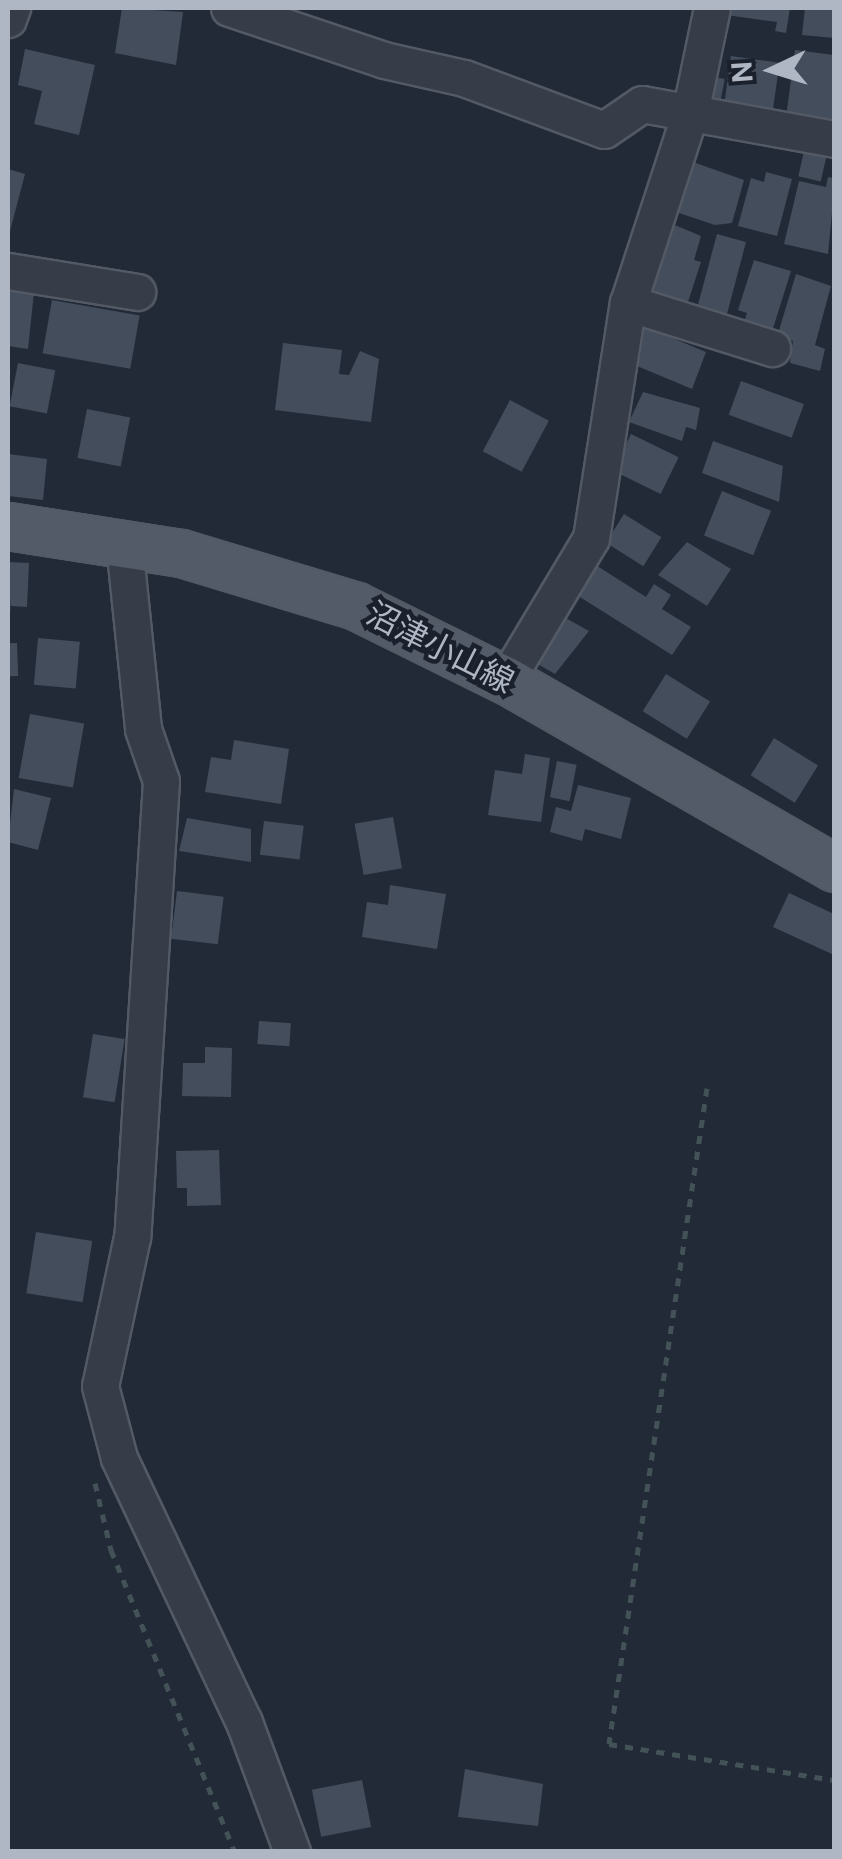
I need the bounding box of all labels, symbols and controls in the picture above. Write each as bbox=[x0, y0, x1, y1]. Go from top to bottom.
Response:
north arrow bbox=[722, 20, 822, 120]
text: N bbox=[724, 60, 759, 84]
street label: 沼津小山線 bbox=[360, 595, 520, 701]

